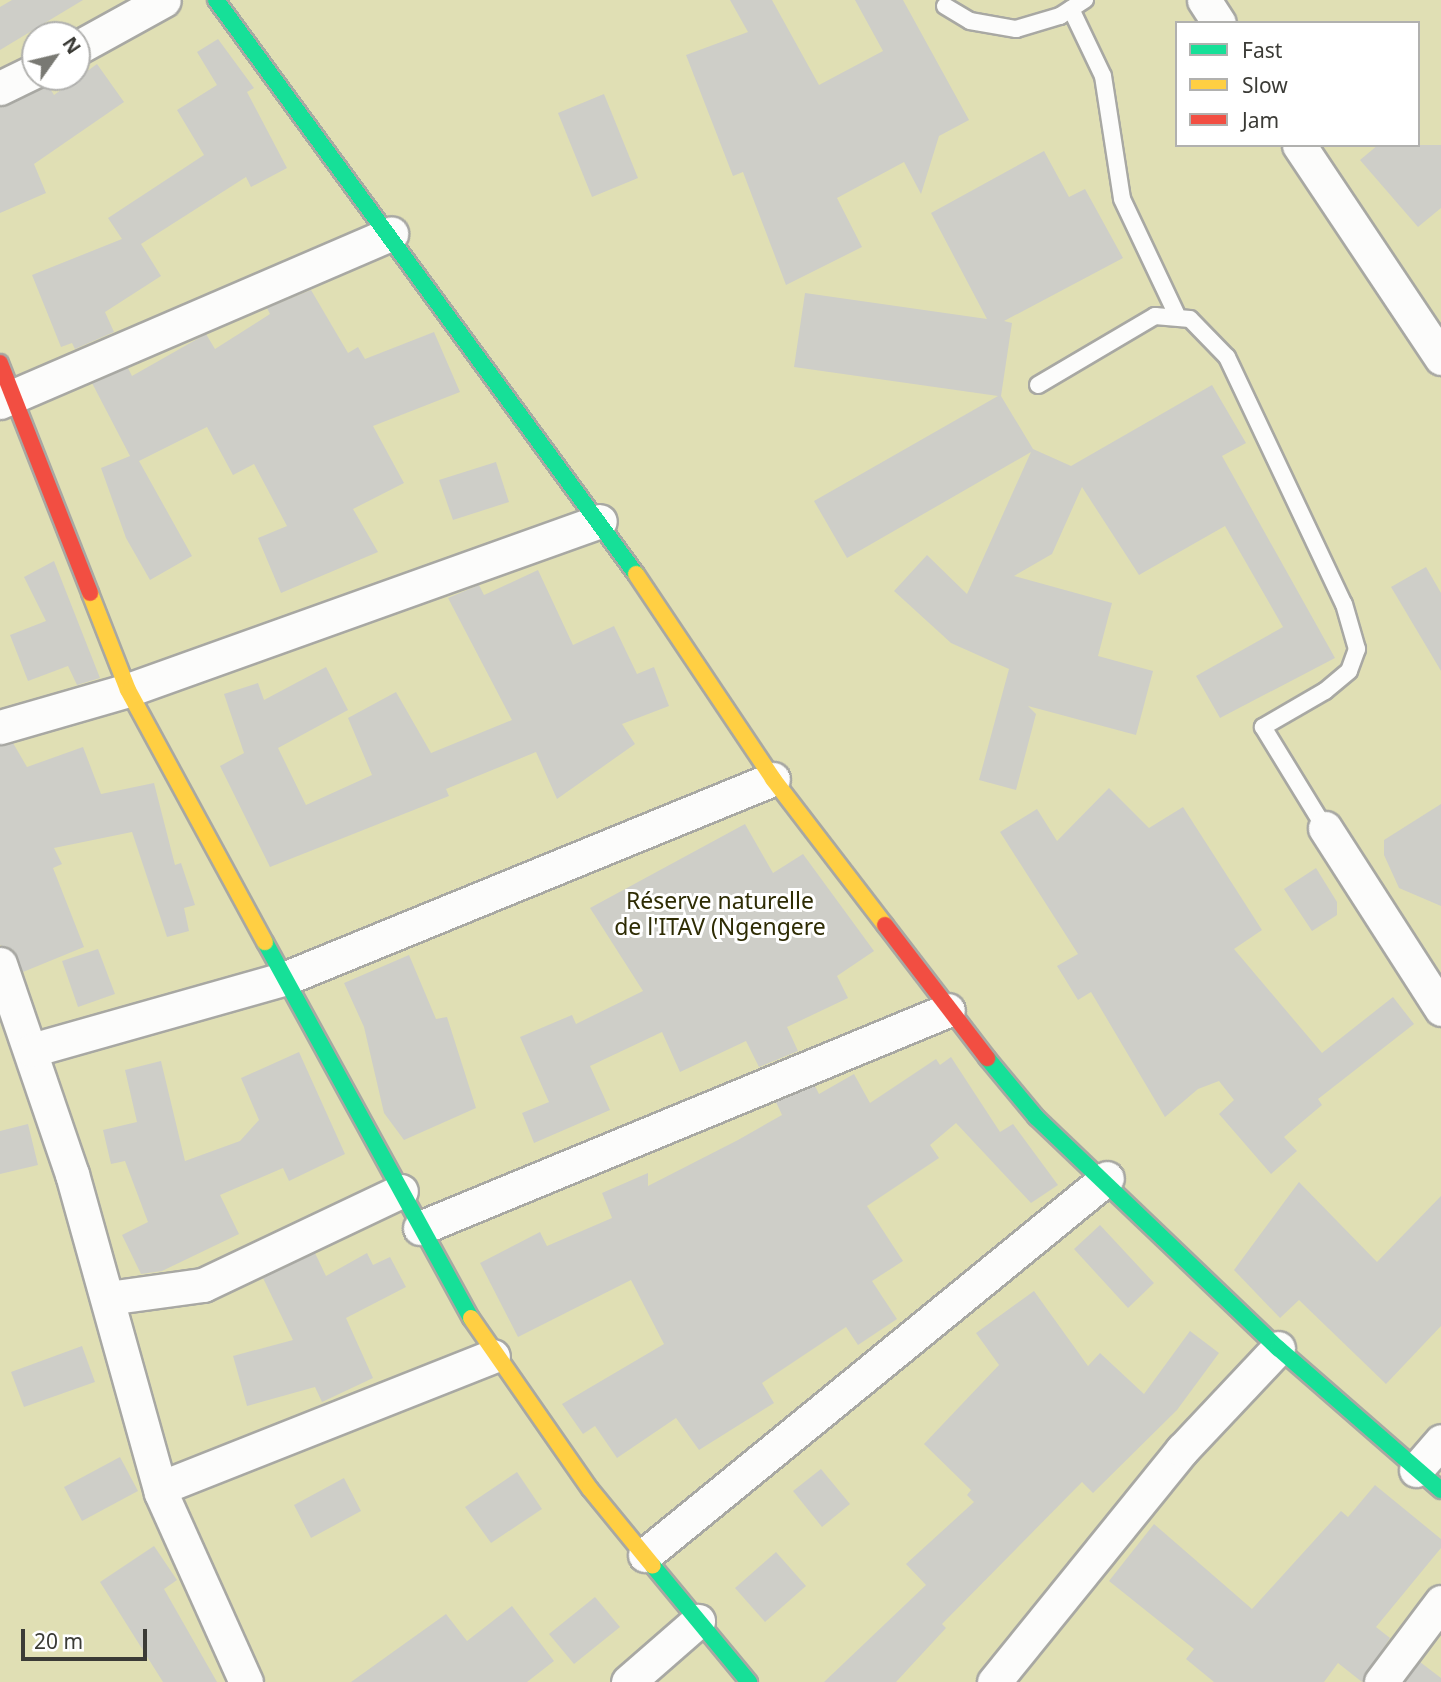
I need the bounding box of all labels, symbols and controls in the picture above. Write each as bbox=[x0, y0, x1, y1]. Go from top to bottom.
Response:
north arrow bbox=[21, 21, 91, 91]
legend bbox=[1175, 21, 1420, 147]
text: N bbox=[57, 32, 87, 59]
text: Fast bbox=[1242, 36, 1282, 64]
text: Slow bbox=[1242, 71, 1288, 99]
text: Jam bbox=[1242, 106, 1279, 134]
park label: Réserve naturelle de l'ITAV (Ngengere bbox=[614, 886, 826, 940]
scale bar bbox=[24, 1616, 150, 1660]
text: 20 m bbox=[34, 1627, 83, 1655]

